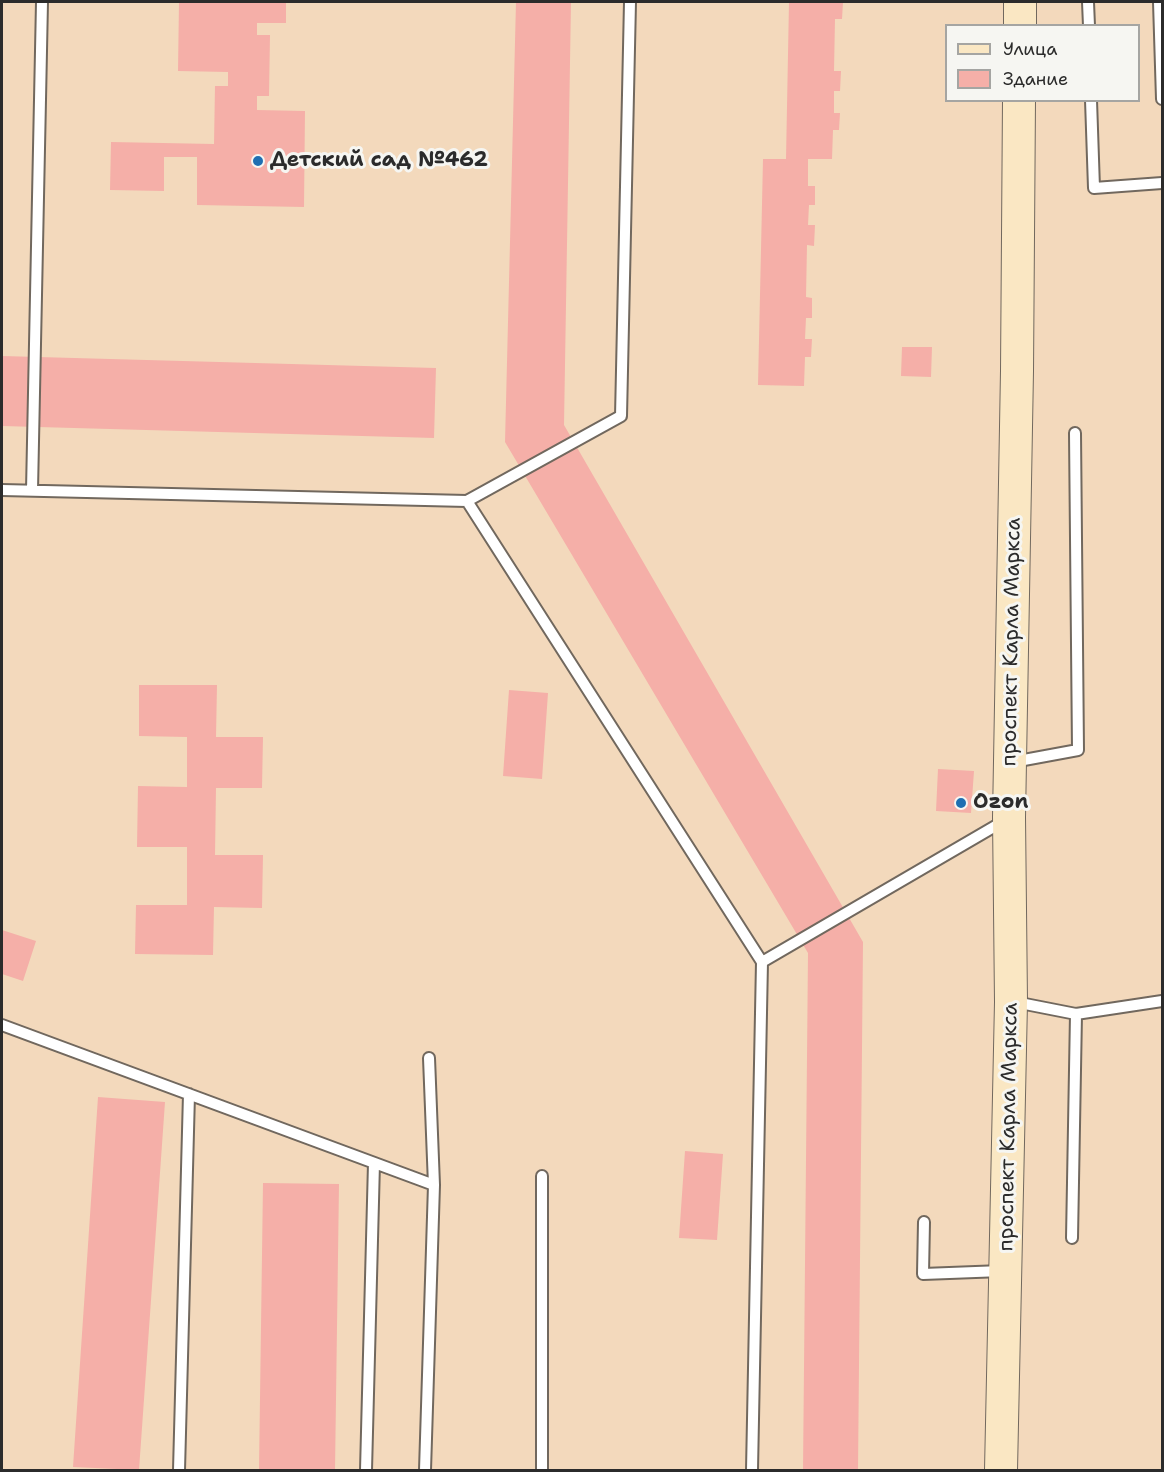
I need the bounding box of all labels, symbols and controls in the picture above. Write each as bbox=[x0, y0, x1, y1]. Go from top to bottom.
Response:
legend bbox=[945, 24, 1140, 102]
text: Улица bbox=[1003, 37, 1057, 61]
text: Здание bbox=[1003, 67, 1068, 91]
place label: Детский сад №462 bbox=[270, 148, 488, 174]
marker: Детский сад №462 bbox=[251, 154, 265, 168]
street label: проспект Карла Маркса bbox=[997, 517, 1027, 767]
place label: Ozon bbox=[973, 790, 1028, 816]
marker: Ozon bbox=[954, 796, 968, 810]
street label: проспект Карла Маркса bbox=[994, 1002, 1024, 1252]

